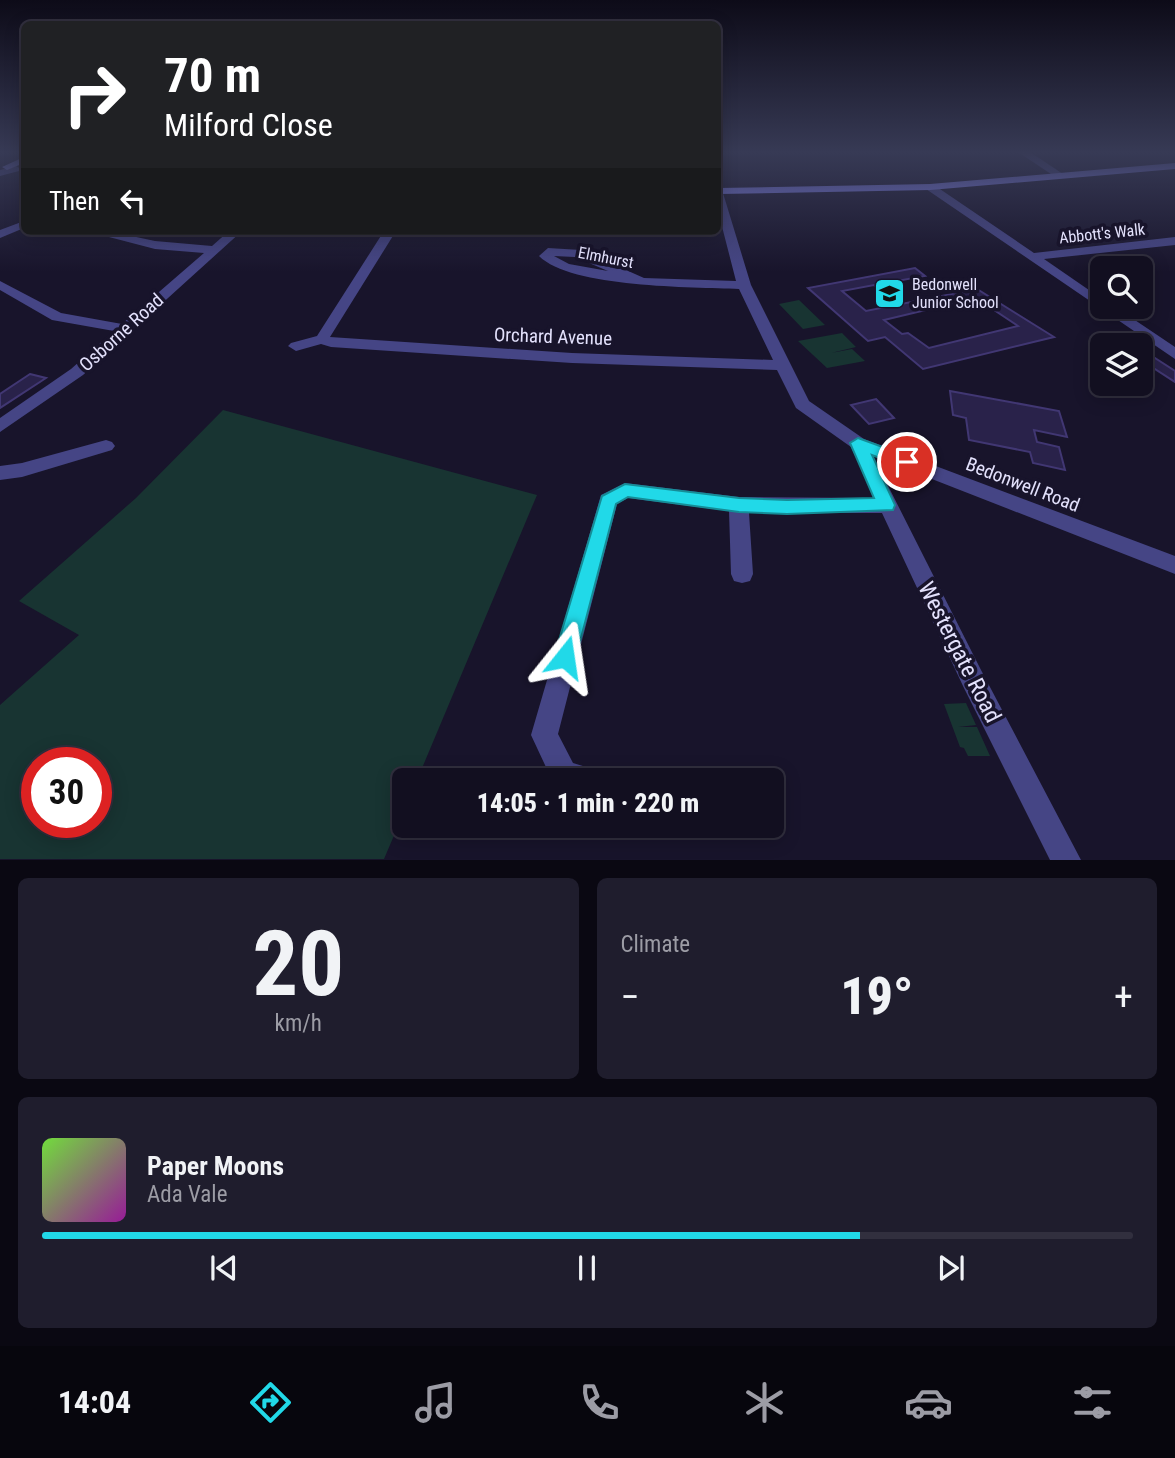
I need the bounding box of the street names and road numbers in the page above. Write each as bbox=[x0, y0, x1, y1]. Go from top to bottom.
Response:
street label: Abbott's Walk bbox=[1058, 219, 1147, 247]
street label: Elmhurst bbox=[577, 243, 635, 272]
street label: Osborne Road bbox=[74, 289, 168, 376]
street label: Orchard Avenue bbox=[494, 323, 613, 350]
street label: Bedonwell Road bbox=[963, 452, 1083, 517]
street label: Westergate Road bbox=[913, 577, 1007, 727]

